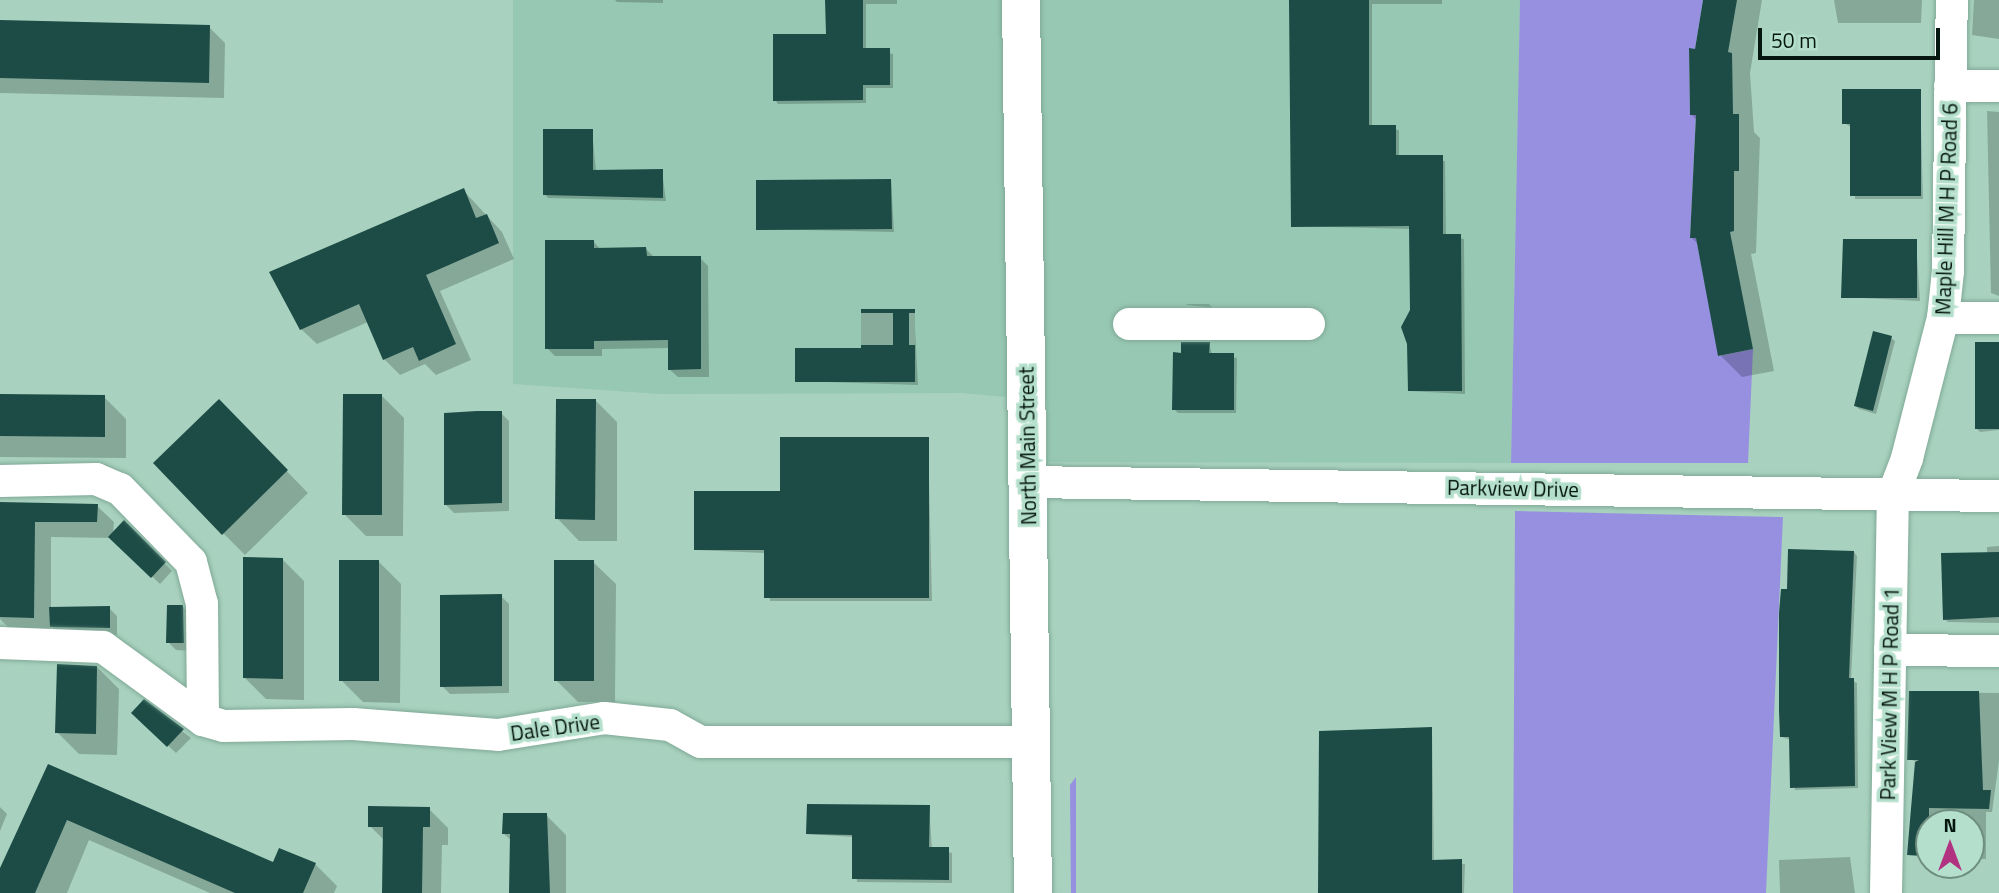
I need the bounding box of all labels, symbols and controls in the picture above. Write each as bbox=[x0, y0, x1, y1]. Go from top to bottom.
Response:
scale bar bbox=[1761, 14, 1943, 58]
text: 50 m bbox=[1771, 24, 1817, 56]
street label: Maple Hill M H P Road 6 bbox=[1930, 102, 1962, 316]
street label: North Main Street bbox=[1013, 367, 1041, 525]
street label: Parkview Drive bbox=[1447, 474, 1579, 502]
street label: Park View M H P Road 1 bbox=[1875, 587, 1903, 801]
street label: Dale Drive bbox=[509, 708, 601, 746]
north arrow bbox=[1915, 809, 1985, 879]
text: N bbox=[1943, 810, 1957, 839]

